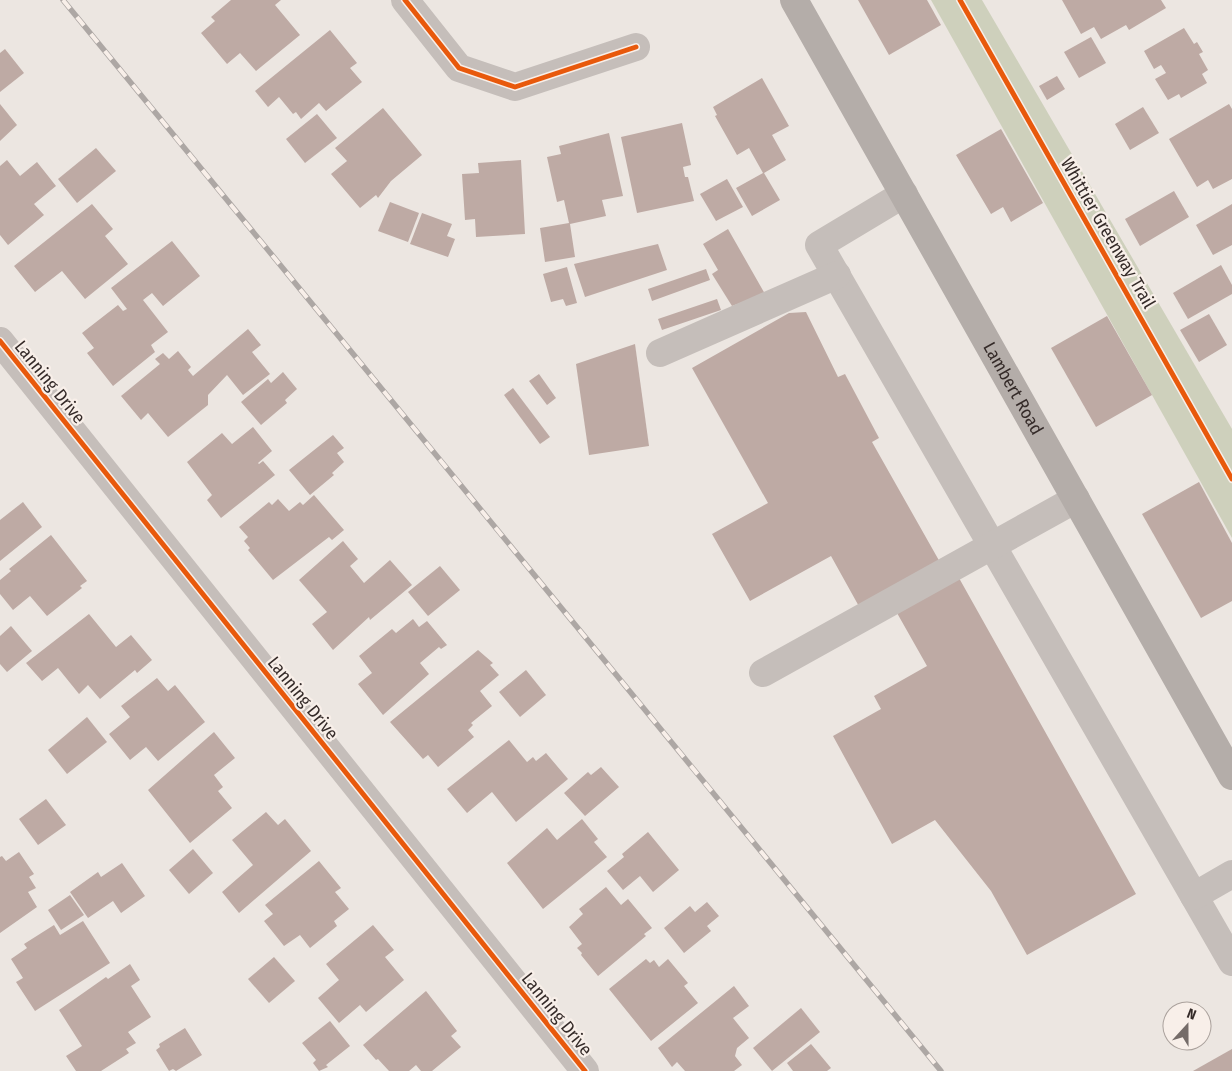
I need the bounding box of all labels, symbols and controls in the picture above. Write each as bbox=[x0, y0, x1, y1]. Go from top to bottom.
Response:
street label: Whittier Greenway Trail bbox=[1056, 154, 1160, 313]
street label: Lanning Drive bbox=[10, 336, 90, 428]
street label: Lambert Road bbox=[978, 338, 1048, 439]
street label: Lanning Drive bbox=[263, 652, 343, 744]
street label: Lanning Drive bbox=[517, 968, 597, 1060]
north arrow bbox=[1162, 1001, 1212, 1051]
text: N bbox=[1185, 1005, 1198, 1024]

